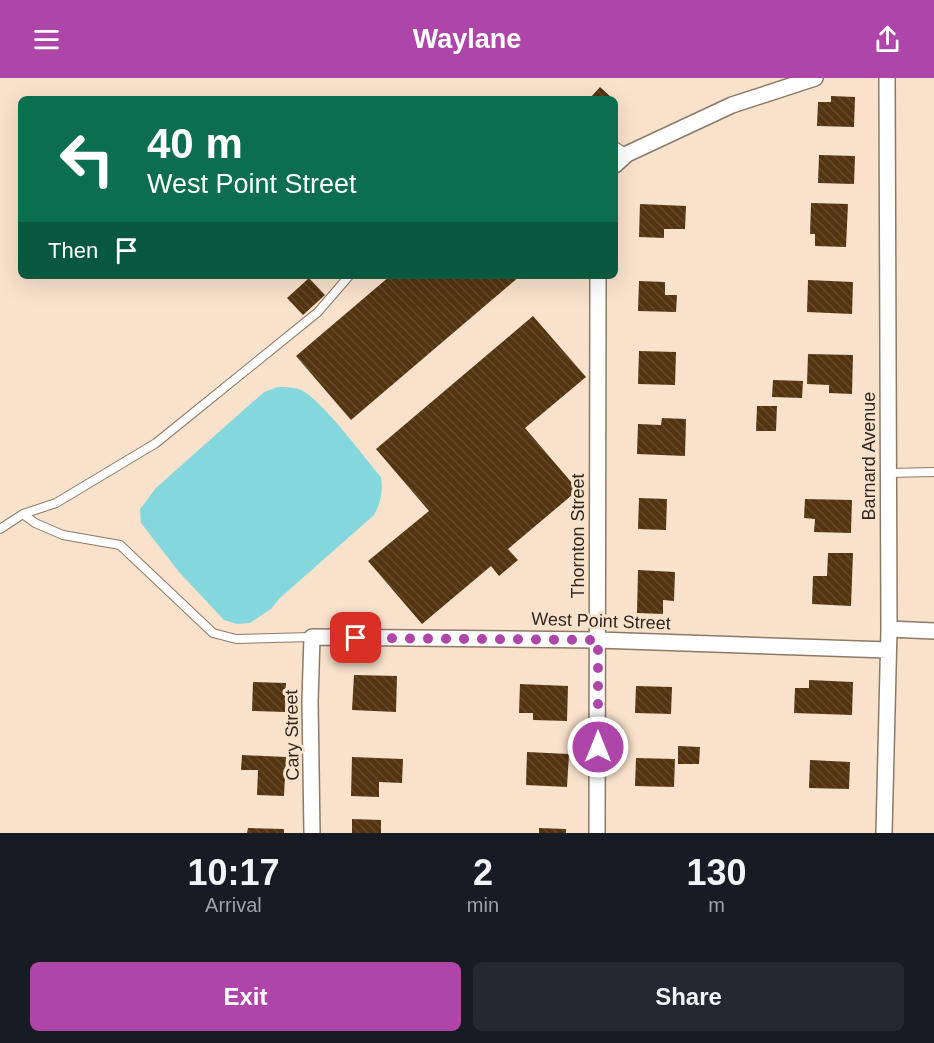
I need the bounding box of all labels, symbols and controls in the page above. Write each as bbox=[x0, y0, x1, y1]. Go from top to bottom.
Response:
icon: menu bbox=[30, 23, 63, 56]
icon: share bbox=[871, 23, 904, 56]
text: Waylane bbox=[413, 24, 521, 54]
icon: left bbox=[48, 120, 126, 198]
text: 40 m bbox=[147, 120, 243, 167]
text: West Point Street bbox=[147, 169, 357, 199]
icon: arrive bbox=[110, 234, 143, 267]
text: Then bbox=[48, 238, 98, 263]
street label: Barnard Avenue bbox=[859, 392, 879, 520]
street label: Thornton Street bbox=[568, 473, 588, 599]
street label: West Point Street bbox=[531, 609, 671, 633]
pin bbox=[330, 612, 381, 663]
icon: arrive bbox=[339, 621, 372, 654]
street label: Cary Street bbox=[281, 689, 303, 781]
position arrow bbox=[566, 715, 630, 779]
text: 10:17 bbox=[187, 852, 279, 893]
text: 2 bbox=[473, 852, 493, 893]
text: 130 bbox=[686, 852, 747, 893]
text: Arrival bbox=[205, 894, 262, 916]
text: min bbox=[467, 894, 499, 916]
text: m bbox=[708, 894, 725, 916]
button: Exit bbox=[30, 962, 461, 1031]
button: Share bbox=[473, 962, 904, 1031]

